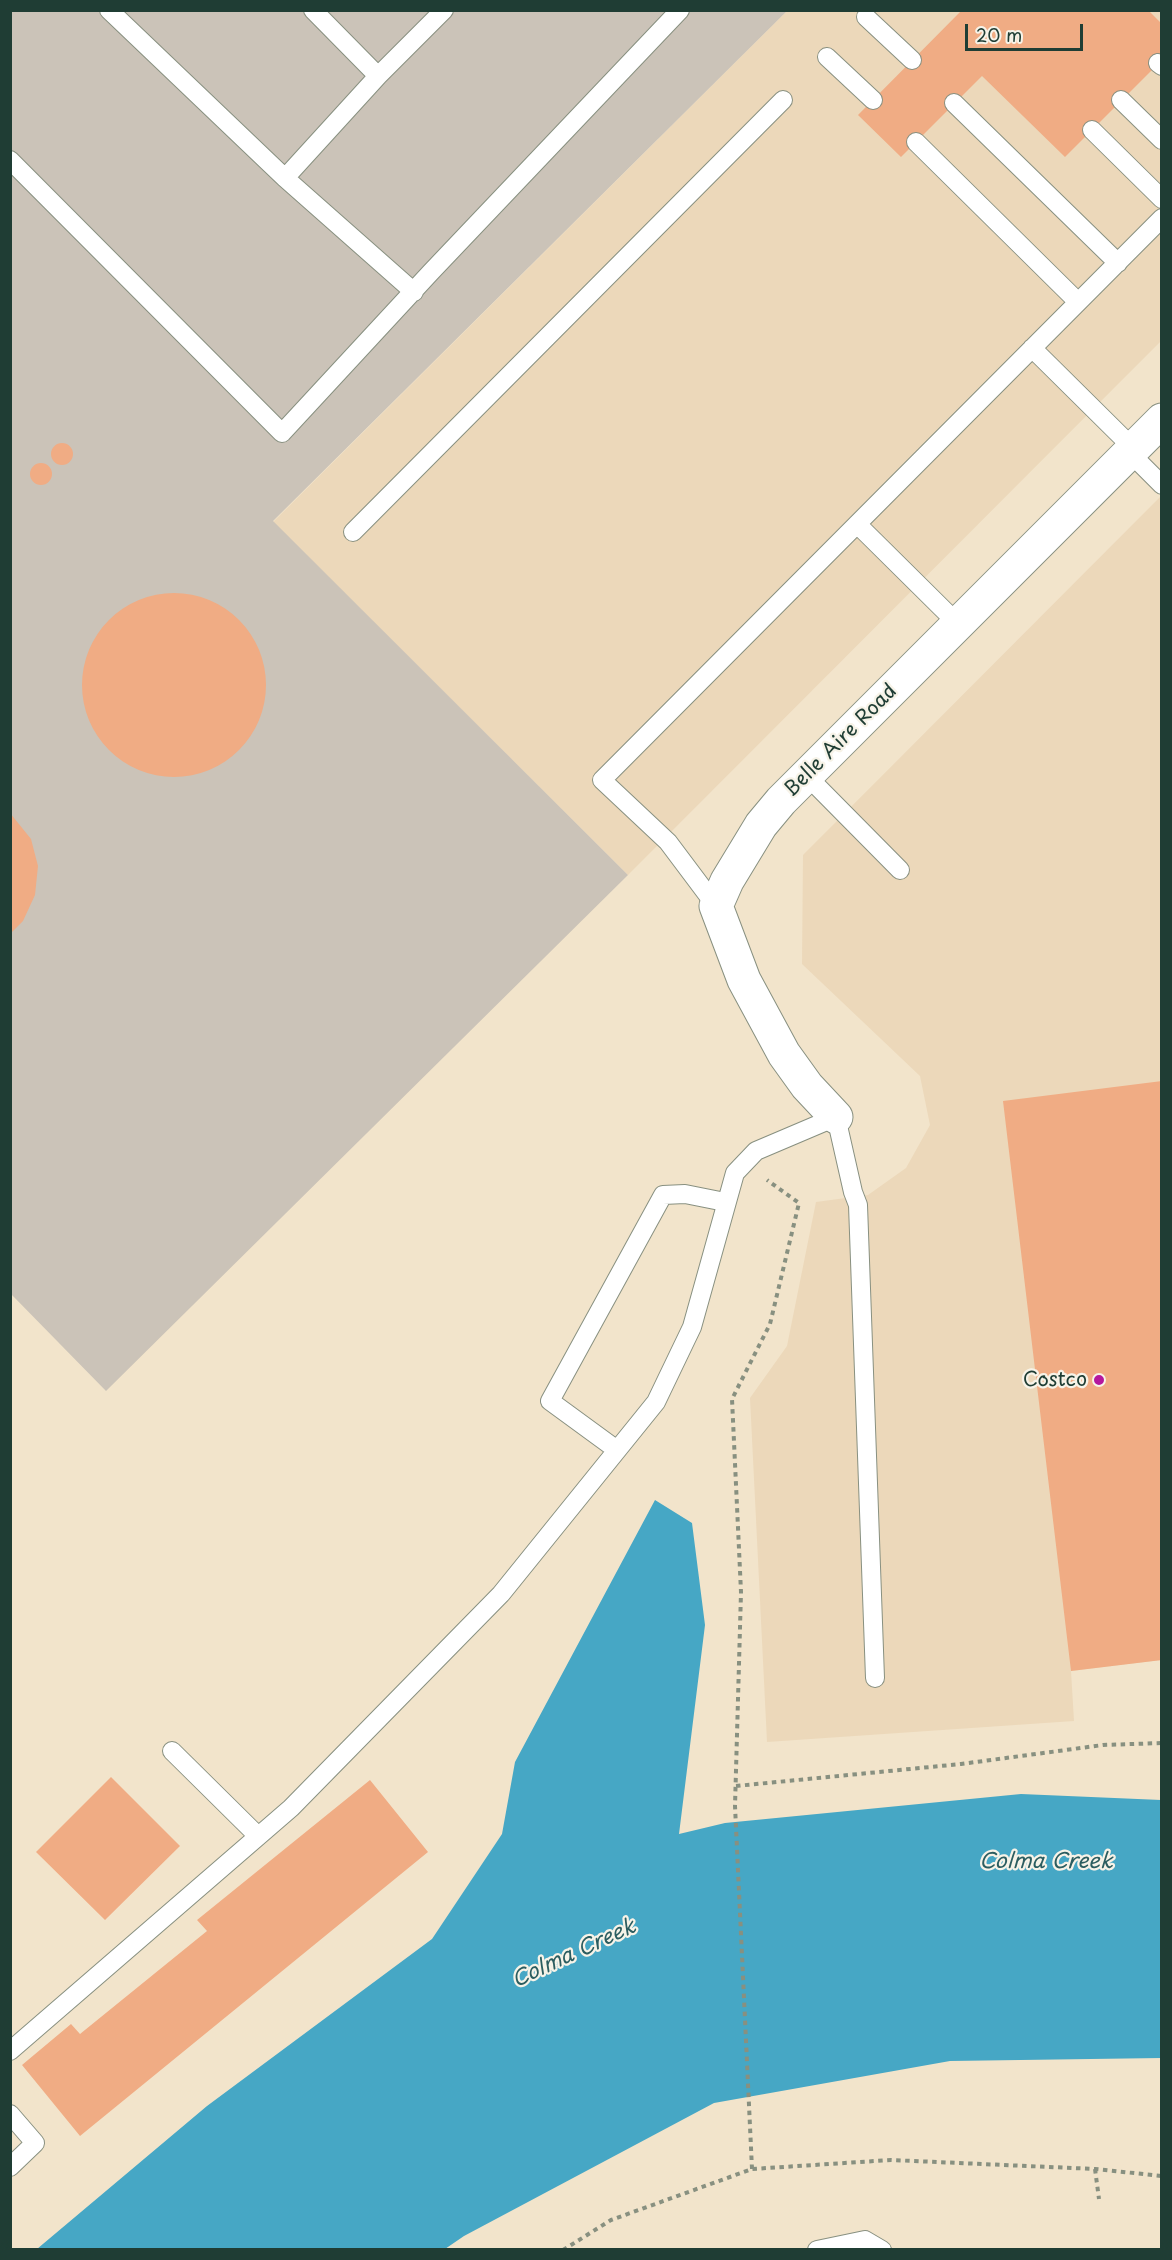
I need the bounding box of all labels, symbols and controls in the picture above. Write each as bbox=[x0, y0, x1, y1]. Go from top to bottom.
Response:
scale bar bbox=[968, 12, 1086, 50]
text: 20 m bbox=[976, 21, 1022, 48]
street label: Belle Aire Road bbox=[780, 680, 902, 802]
place label: Costco bbox=[1023, 1368, 1087, 1392]
marker: Costco bbox=[1092, 1373, 1106, 1387]
water label: Colma Creek bbox=[979, 1849, 1113, 1875]
water label: Colma Creek bbox=[508, 1914, 640, 1994]

